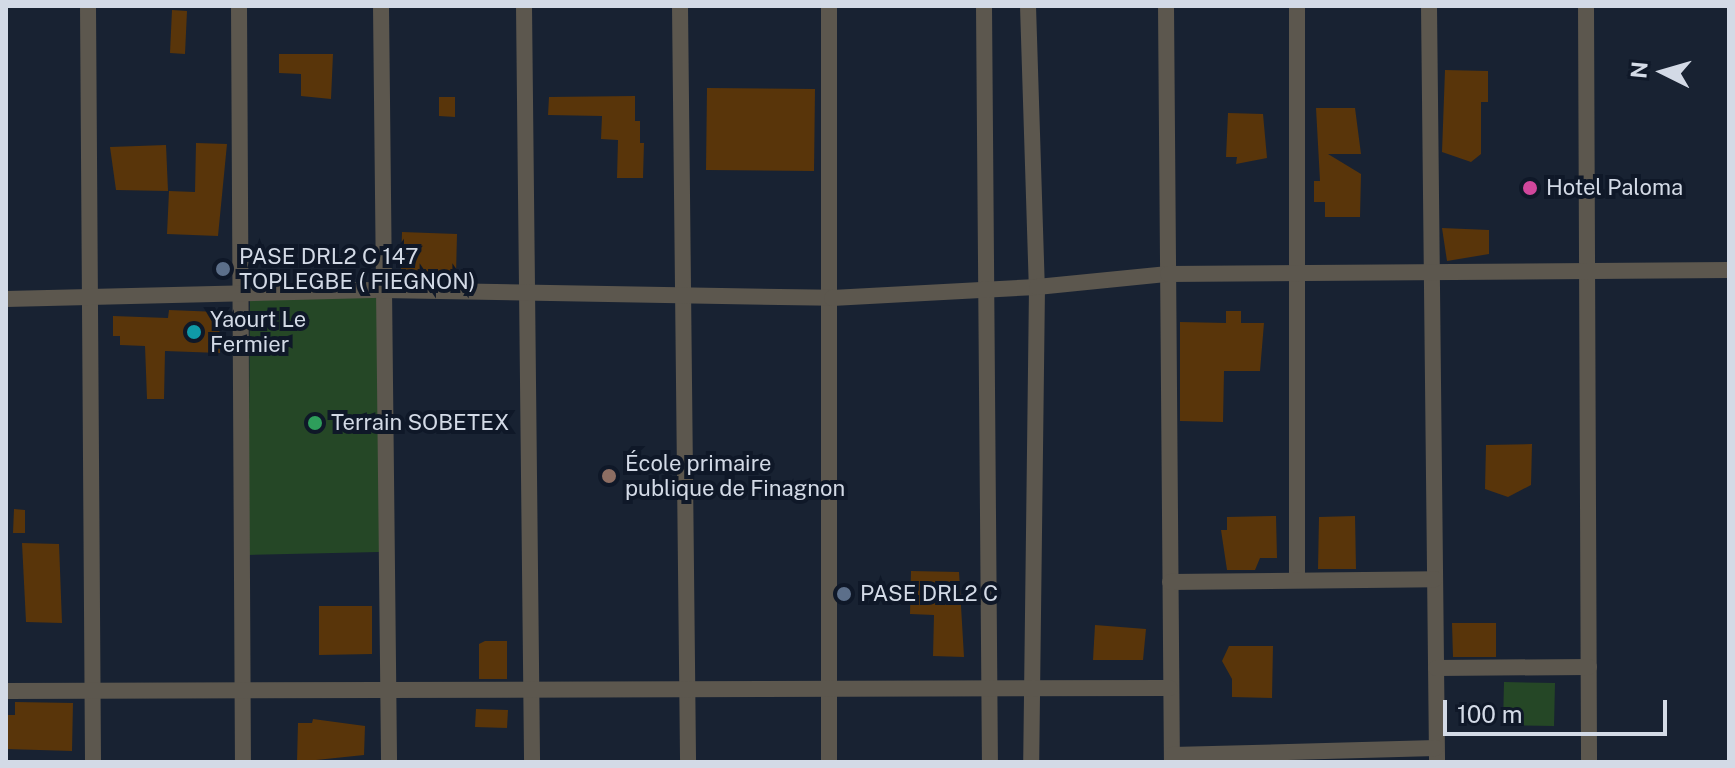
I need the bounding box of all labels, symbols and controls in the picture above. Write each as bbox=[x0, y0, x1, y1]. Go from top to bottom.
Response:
north arrow bbox=[1623, 32, 1703, 112]
text: N bbox=[1625, 60, 1653, 80]
place label: Hotel Paloma bbox=[1546, 175, 1683, 201]
marker: Hotel Paloma bbox=[1521, 179, 1539, 197]
place label: PASE DRL2 C 147 TOPLEGBE ( FIEGNON) bbox=[239, 243, 476, 294]
marker: PASE DRL2 C 147 TOPLEGBE ( FIEGNON) bbox=[214, 260, 232, 278]
place label: Yaourt Le Fermier bbox=[210, 306, 306, 358]
marker: Yaourt Le Fermier bbox=[185, 323, 203, 341]
place label: Terrain SOBETEX bbox=[331, 410, 509, 436]
marker: Terrain SOBETEX bbox=[306, 414, 324, 432]
place label: École primaire publique de Finagnon bbox=[625, 450, 846, 502]
marker: École primaire publique de Finagnon bbox=[600, 467, 618, 485]
place label: PASE DRL2 C bbox=[860, 581, 998, 607]
marker: PASE DRL2 C bbox=[835, 585, 853, 603]
scale bar bbox=[1447, 684, 1671, 734]
text: 100 m bbox=[1457, 700, 1523, 728]

